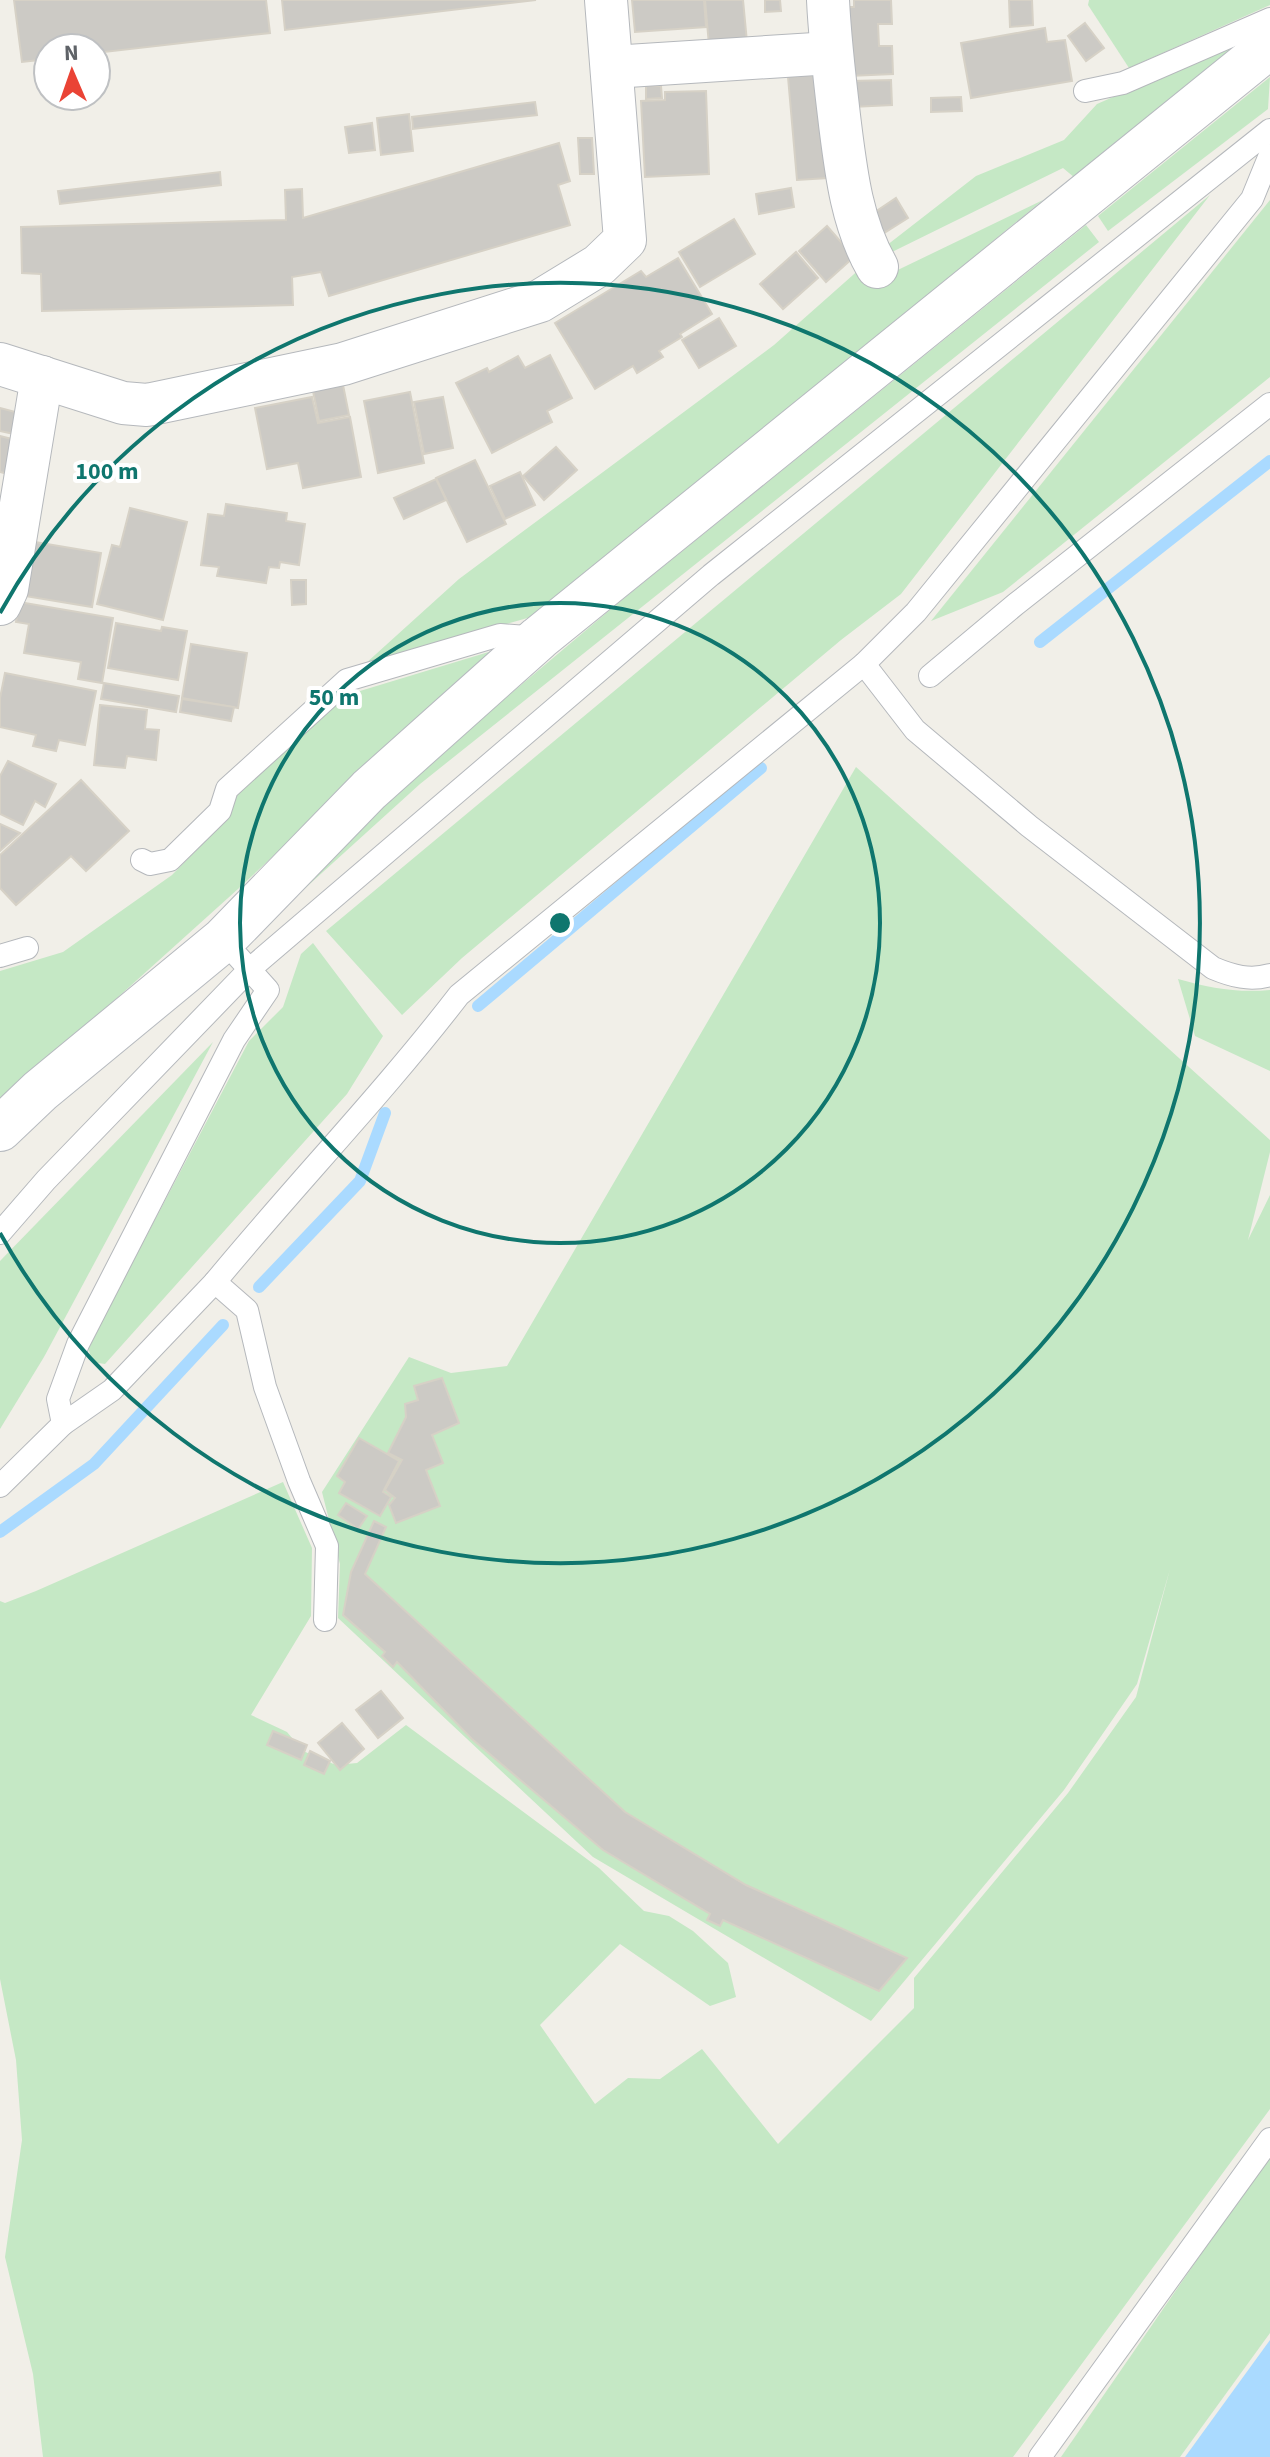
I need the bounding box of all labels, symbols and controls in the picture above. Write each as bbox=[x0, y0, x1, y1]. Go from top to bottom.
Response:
north arrow bbox=[32, 32, 112, 112]
text: N bbox=[63, 37, 79, 69]
text: 100 m bbox=[75, 454, 139, 489]
text: 50 m bbox=[309, 680, 359, 715]
centre of rings bbox=[546, 909, 574, 937]

